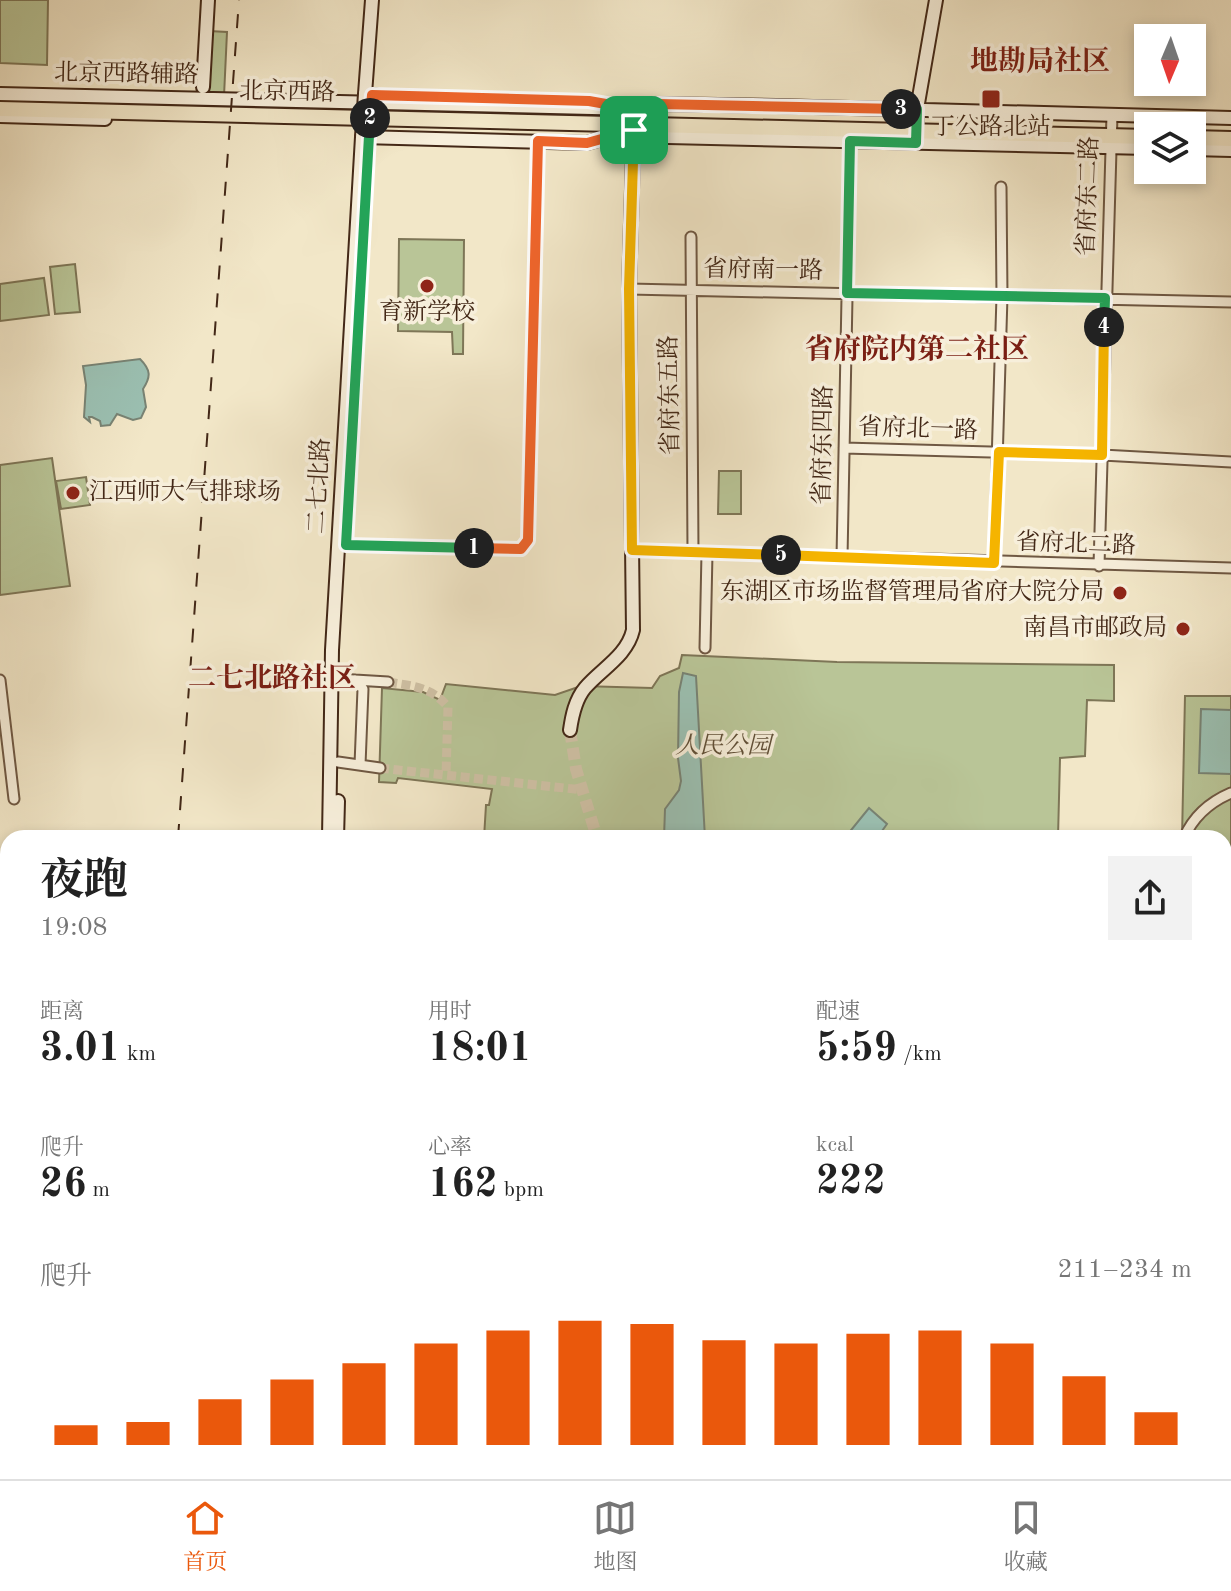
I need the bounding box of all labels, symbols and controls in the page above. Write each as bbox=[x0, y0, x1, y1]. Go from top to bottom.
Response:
north arrow bbox=[1134, 24, 1206, 96]
map controls bbox=[1134, 24, 1206, 184]
district label: 地勘局社区 bbox=[970, 46, 1110, 77]
street label: 北京西路辅路 bbox=[54, 59, 198, 88]
street label: 北京西路 bbox=[239, 77, 335, 106]
marker: 丁公路北站 bbox=[980, 88, 1002, 110]
pin: 3 bbox=[881, 89, 921, 129]
pin bbox=[600, 96, 668, 164]
pin: 2 bbox=[350, 98, 390, 138]
text: 3 bbox=[895, 98, 907, 120]
text: 2 bbox=[364, 107, 376, 129]
icon: arrive bbox=[612, 108, 656, 152]
button: layers bbox=[1134, 112, 1206, 184]
place label: 丁公路北站 bbox=[931, 113, 1051, 140]
street label: 省府东二路 bbox=[1072, 136, 1103, 256]
street label: 省府南一路 bbox=[703, 255, 823, 284]
marker: 育新学校 bbox=[418, 277, 436, 295]
place label: 育新学校 bbox=[379, 298, 475, 325]
pin: 4 bbox=[1084, 307, 1124, 347]
text: 4 bbox=[1098, 316, 1110, 338]
district label: 省府院内第二社区 bbox=[805, 333, 1029, 365]
street label: 省府东五路 bbox=[655, 335, 684, 455]
street label: 省府东四路 bbox=[808, 385, 837, 505]
street label: 省府北一路 bbox=[858, 413, 978, 444]
street label: 二七北路 bbox=[303, 437, 334, 535]
place label: 江西师大气排球场 bbox=[89, 478, 281, 505]
marker: 江西师大气排球场 bbox=[64, 484, 82, 502]
pin: 1 bbox=[454, 528, 494, 568]
street label: 省府北二路 bbox=[1016, 528, 1136, 559]
pin: 5 bbox=[761, 535, 801, 575]
text: 1 bbox=[468, 537, 480, 559]
text: 5 bbox=[775, 544, 787, 566]
place label: 东湖区市场监督管理局省府大院分局 bbox=[720, 578, 1104, 605]
marker: 东湖区市场监督管理局省府大院分局 bbox=[1111, 584, 1129, 602]
place label: 南昌市邮政局 bbox=[1023, 614, 1167, 641]
marker: 南昌市邮政局 bbox=[1174, 620, 1192, 638]
district label: 二七北路社区 bbox=[188, 663, 356, 694]
park label: 人民公园 bbox=[675, 733, 775, 759]
button: share bbox=[1108, 856, 1192, 940]
text: 夜跑 bbox=[40, 860, 128, 904]
text: 19:08 bbox=[40, 915, 108, 941]
text: 距离 bbox=[40, 1001, 84, 1023]
text: 用时 bbox=[428, 1001, 472, 1023]
text: 配速 bbox=[816, 1001, 860, 1023]
text: 3.01 bbox=[40, 1030, 121, 1070]
text: 18:01 bbox=[428, 1030, 532, 1070]
text: 5:59 bbox=[816, 1030, 897, 1070]
text: km bbox=[121, 1043, 156, 1065]
text: /km bbox=[897, 1043, 942, 1065]
text: kcal bbox=[816, 1134, 854, 1156]
text: 爬升 bbox=[40, 1137, 84, 1159]
text: 心率 bbox=[428, 1137, 472, 1159]
text: 222 bbox=[816, 1163, 886, 1203]
text: 26 bbox=[40, 1166, 86, 1206]
text: 162 bbox=[428, 1166, 498, 1206]
text: m bbox=[86, 1179, 110, 1201]
text: bpm bbox=[498, 1179, 544, 1201]
text: 211–234 m bbox=[1057, 1257, 1192, 1283]
text: 爬升 bbox=[40, 1264, 92, 1290]
tab: 首页 bbox=[183, 1496, 227, 1577]
tab: 地图 bbox=[593, 1496, 638, 1577]
tab: 收藏 bbox=[1004, 1496, 1048, 1577]

